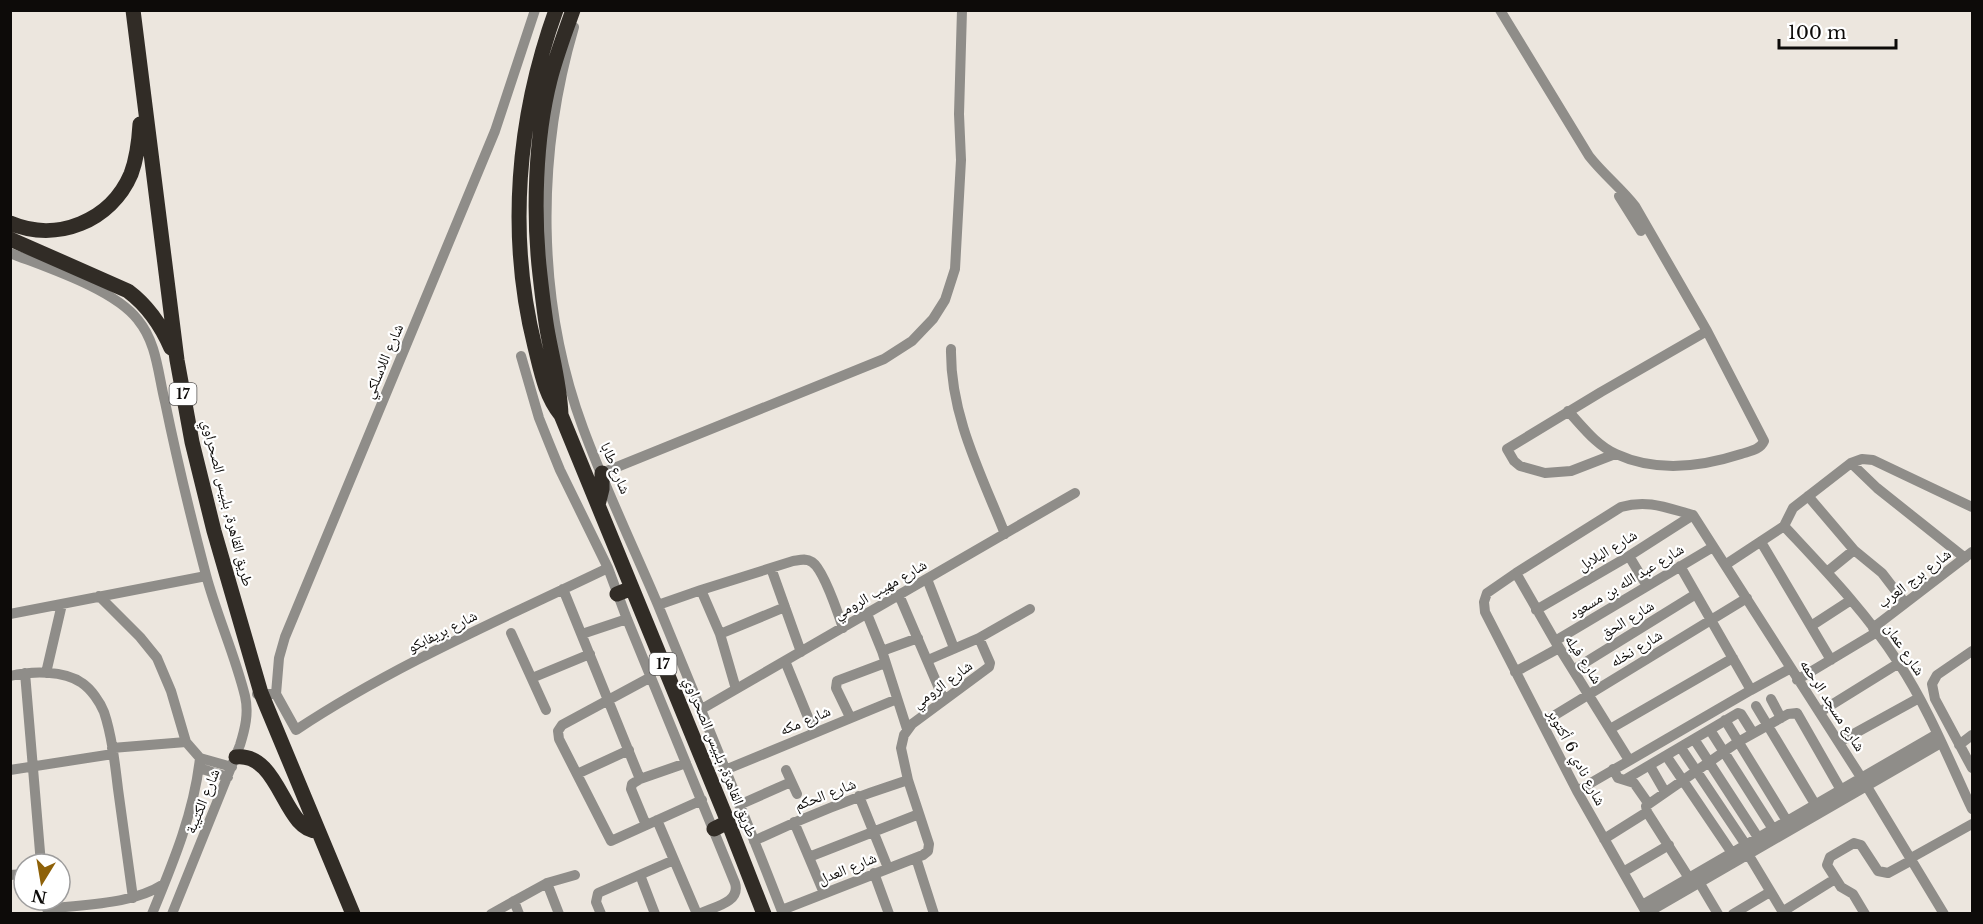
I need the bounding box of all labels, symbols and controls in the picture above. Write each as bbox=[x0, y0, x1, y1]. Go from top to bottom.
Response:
scale bar bbox=[1779, 12, 1896, 50]
text: 100 m bbox=[1788, 22, 1846, 44]
street label: شارع اللاسلكي bbox=[359, 321, 410, 402]
road number: 17 bbox=[170, 383, 196, 405]
street label: طريق القاهرة, بلبيس الصحراوي bbox=[195, 418, 258, 589]
street label: شارع طابا bbox=[596, 439, 635, 497]
street label: شارع البلابل bbox=[1574, 525, 1641, 576]
street label: شارع عبد الله بن مسعود bbox=[1565, 539, 1688, 624]
street label: شارع برج العرب bbox=[1873, 544, 1955, 613]
street label: شارع مهيب الرومي bbox=[830, 555, 931, 626]
street label: شارع الحق bbox=[1597, 596, 1658, 643]
street label: شارع بريفابكو bbox=[404, 605, 481, 658]
street label: شارع عمان bbox=[1880, 619, 1929, 680]
street label: شارع نخله bbox=[1607, 625, 1666, 672]
street label: شارع فيله bbox=[1560, 631, 1607, 688]
road number: 17 bbox=[650, 653, 676, 675]
street label: شارع مسجد الرحمه bbox=[1795, 655, 1870, 755]
street label: شارع الرومي bbox=[908, 656, 978, 714]
street label: طريق القاهرة, بلبيس الصحراوي bbox=[678, 674, 762, 841]
street label: شارع مكه bbox=[777, 701, 834, 740]
street label: شارع نادي 6 أكتوبر bbox=[1541, 704, 1611, 810]
street label: شارع الكتيبة bbox=[180, 766, 225, 837]
street label: شارع الحكم bbox=[792, 774, 859, 815]
street label: شارع العدل bbox=[815, 848, 880, 889]
north arrow bbox=[12, 852, 72, 912]
text: N bbox=[30, 885, 48, 908]

